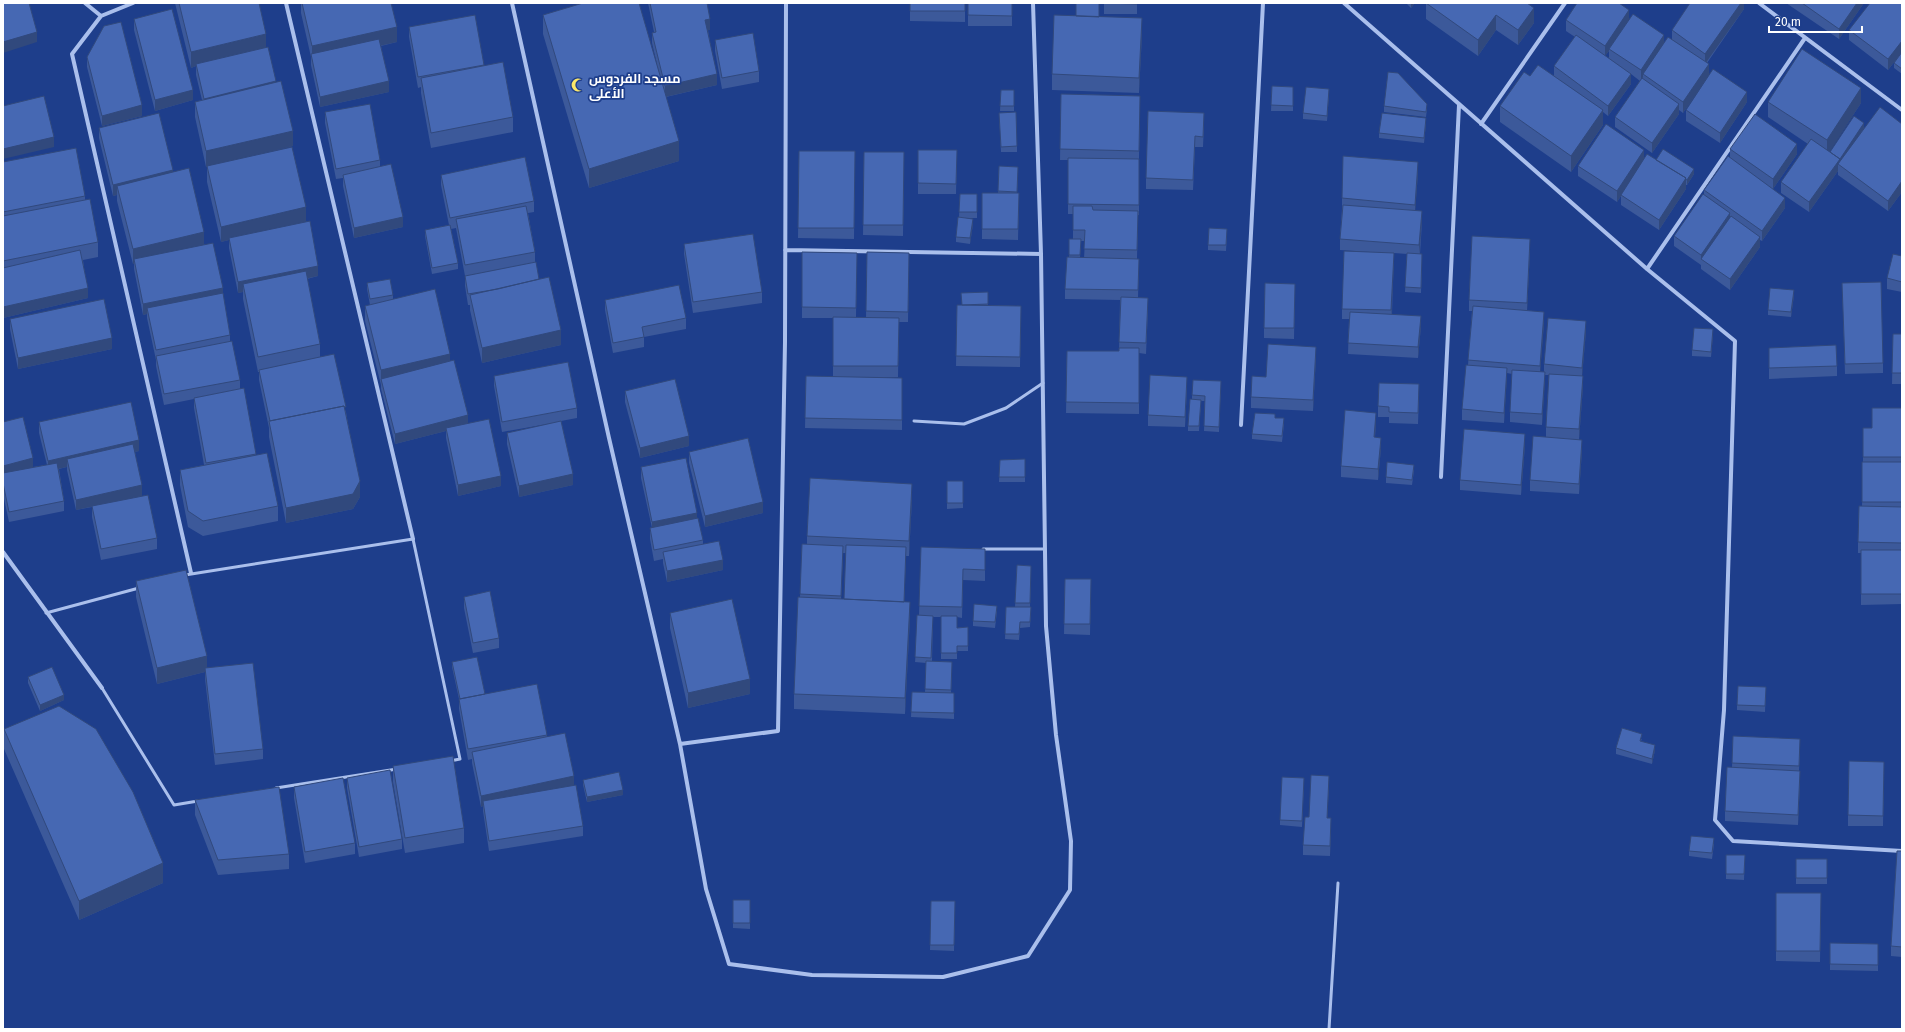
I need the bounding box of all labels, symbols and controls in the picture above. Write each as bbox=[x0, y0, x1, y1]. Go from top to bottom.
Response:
scale bar bbox=[1769, 8, 1862, 34]
text: 20 m bbox=[1775, 15, 1801, 29]
place label: مسجد الفردوس الأعلى bbox=[589, 71, 680, 101]
mosque icon: مسجد الفردوس الأعلى bbox=[570, 77, 586, 93]

